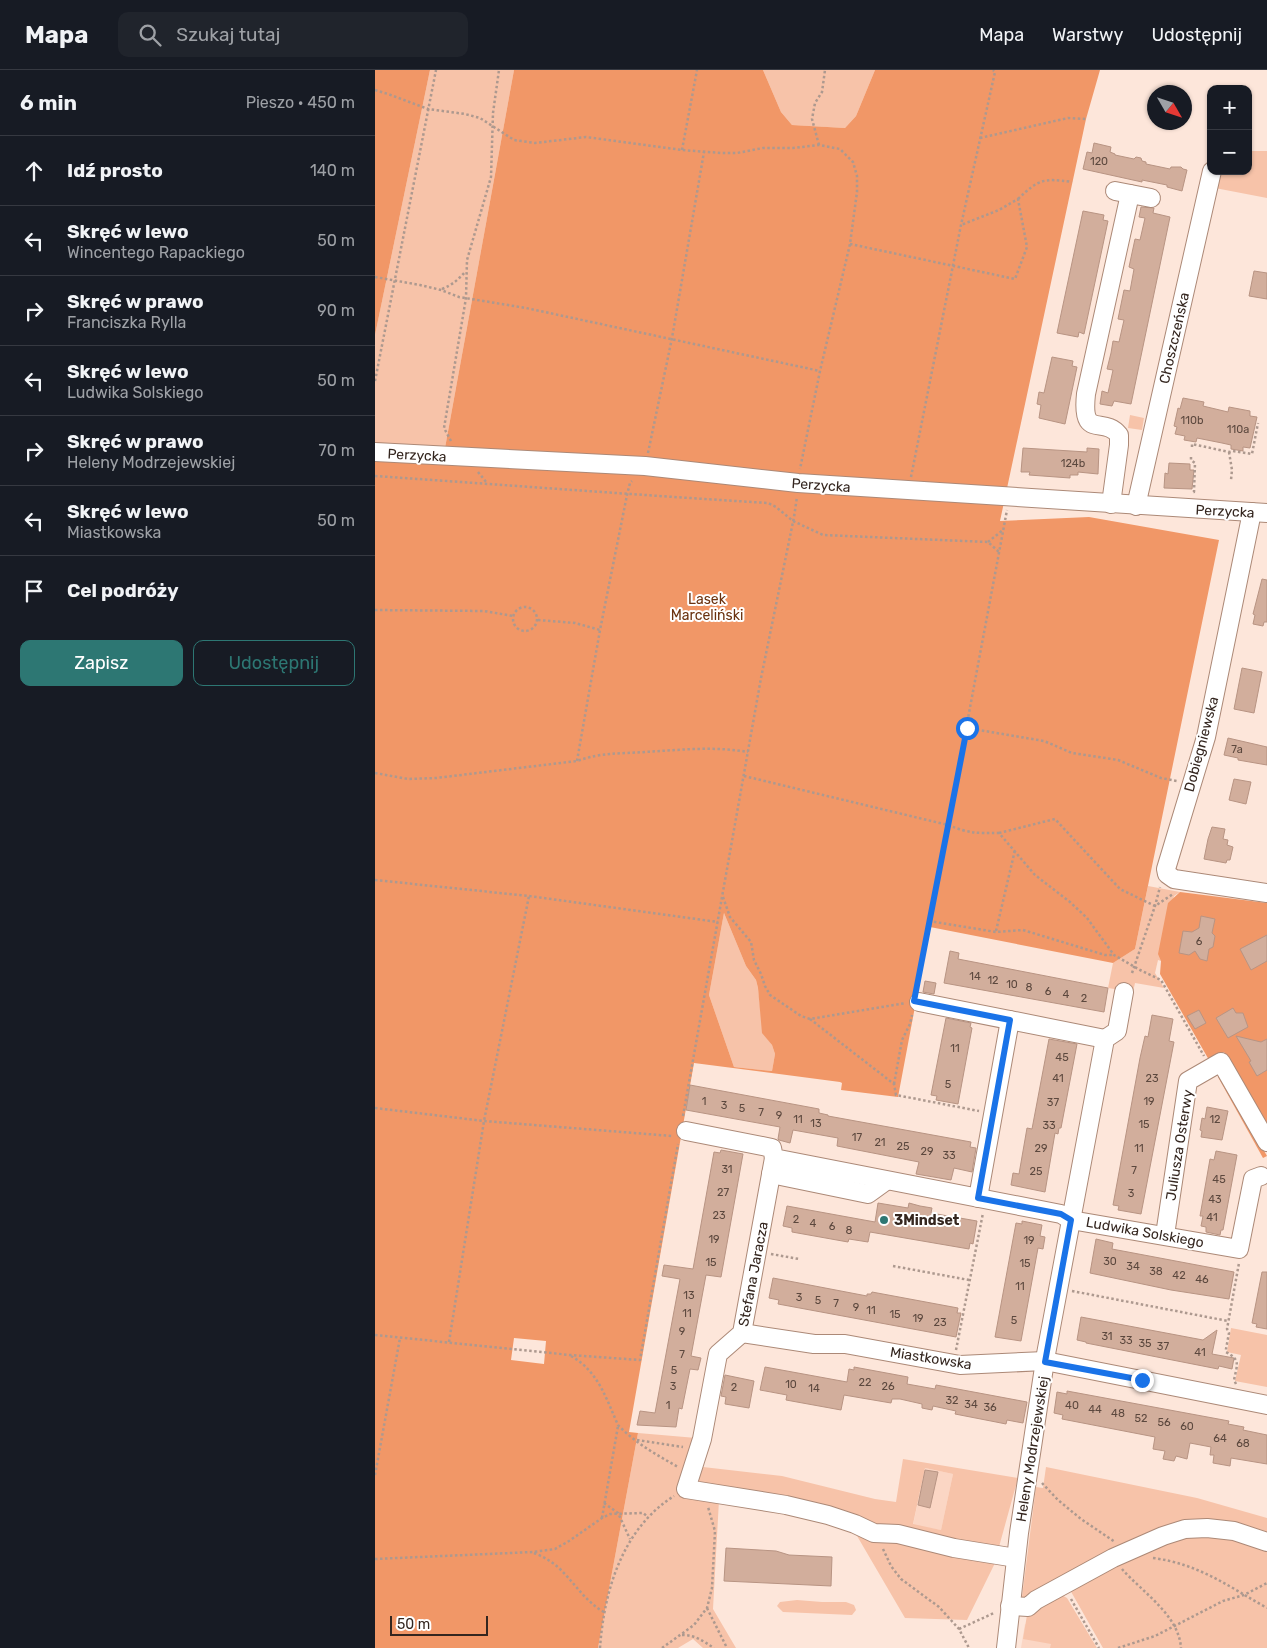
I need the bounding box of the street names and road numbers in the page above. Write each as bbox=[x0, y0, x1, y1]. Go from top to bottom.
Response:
street label: Choszczeńska bbox=[1156, 291, 1193, 385]
street label: Perzycka bbox=[387, 445, 447, 466]
street label: Perzycka bbox=[791, 475, 851, 496]
street label: Perzycka bbox=[1195, 501, 1255, 522]
street label: Dobiegniewska bbox=[1181, 695, 1222, 794]
street label: Juliusza Osterwy bbox=[1162, 1088, 1197, 1202]
street label: Ludwika Solskiego bbox=[1085, 1214, 1205, 1251]
street label: Stefana Jaracza bbox=[735, 1220, 772, 1328]
street label: Miastkowska bbox=[889, 1344, 973, 1373]
street label: Heleny Modrzejewskiej bbox=[1013, 1375, 1052, 1523]

